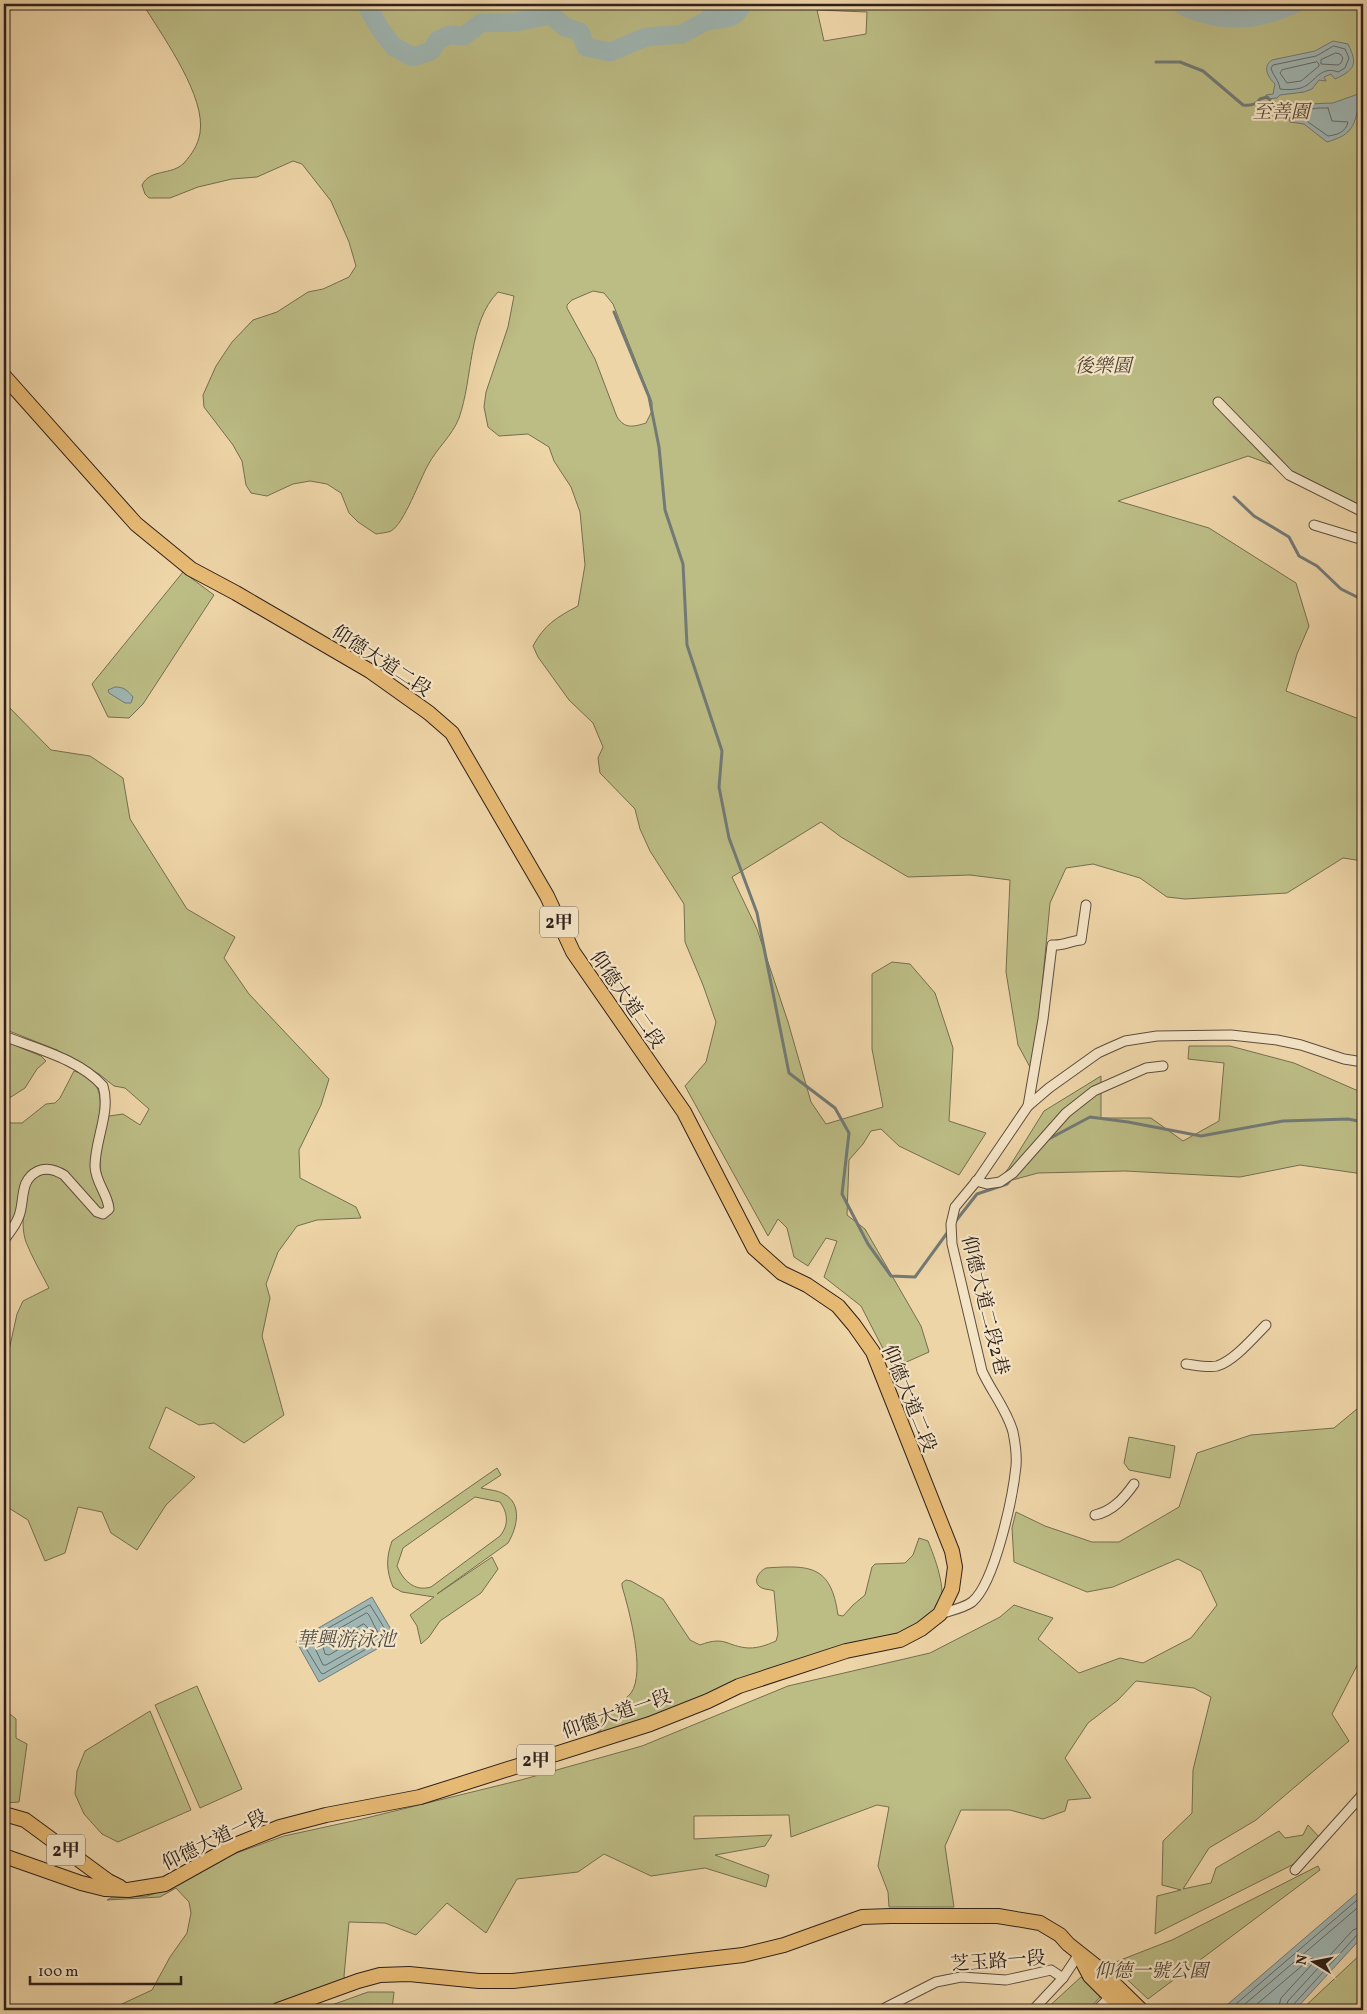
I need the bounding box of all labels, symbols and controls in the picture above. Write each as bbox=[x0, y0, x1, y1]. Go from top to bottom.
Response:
park label: 至善園 bbox=[1252, 100, 1312, 126]
park label: 後樂園 bbox=[1074, 354, 1134, 380]
street label: 仰德大道二段 bbox=[326, 620, 436, 704]
road number: 2甲 bbox=[540, 906, 578, 938]
street label: 仰德大道二段 bbox=[583, 946, 670, 1054]
street label: 仰德大道二段2巷 bbox=[954, 1233, 1014, 1378]
street label: 仰德大道二段 bbox=[875, 1341, 942, 1456]
water label: 華興游泳池 bbox=[296, 1627, 398, 1655]
street label: 仰德大道一段 bbox=[559, 1684, 675, 1746]
road number: 2甲 bbox=[517, 1744, 555, 1776]
street label: 仰德大道一段 bbox=[158, 1804, 272, 1877]
road number: 2甲 bbox=[47, 1834, 85, 1866]
north arrow bbox=[1290, 1936, 1340, 1986]
street label: 芝玉路一段 bbox=[950, 1946, 1046, 1978]
text: N bbox=[1292, 1953, 1313, 1967]
scale bar bbox=[30, 1954, 181, 1986]
park label: 仰德一號公園 bbox=[1094, 1959, 1211, 1985]
text: 100 m bbox=[38, 1962, 78, 1983]

